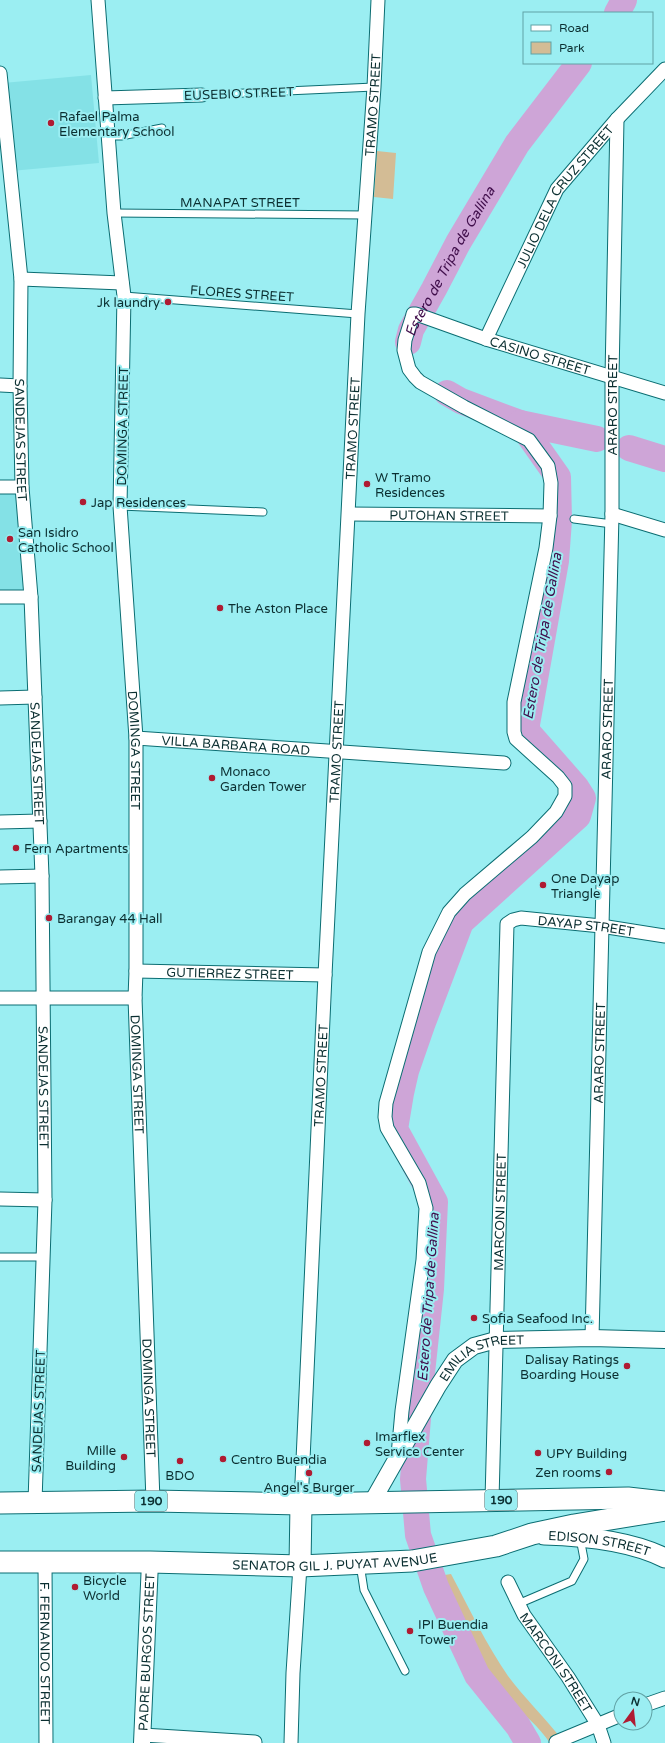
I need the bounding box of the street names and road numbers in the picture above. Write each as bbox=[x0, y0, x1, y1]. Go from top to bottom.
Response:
street label: TRAMO STREET bbox=[362, 53, 385, 157]
street label: EUSEBIO STREET bbox=[184, 84, 295, 104]
street label: JULIO DELA CRUZ STREET bbox=[514, 122, 617, 271]
street label: MANAPAT STREET bbox=[180, 195, 300, 211]
street label: FLORES STREET bbox=[189, 282, 294, 306]
street label: CASINO STREET bbox=[488, 334, 592, 379]
street label: ARARO STREET bbox=[605, 354, 621, 456]
street label: DOMINGA STREET bbox=[114, 366, 132, 486]
street label: TRAMO STREET bbox=[343, 377, 364, 480]
street label: SANDEJAS STREET bbox=[11, 379, 30, 502]
street label: PUTOHAN STREET bbox=[389, 507, 509, 525]
street label: ARARO STREET bbox=[599, 678, 617, 780]
street label: DOMINGA STREET bbox=[124, 690, 143, 810]
street label: TRAMO STREET bbox=[327, 700, 348, 804]
street label: SANDEJAS STREET bbox=[26, 702, 47, 825]
street label: VILLA BARBARA ROAD bbox=[161, 733, 311, 759]
street label: DAYAP STREET bbox=[537, 913, 635, 940]
street label: GUTIERREZ STREET bbox=[166, 965, 294, 983]
street label: ARARO STREET bbox=[591, 1002, 609, 1104]
street label: DOMINGA STREET bbox=[127, 1014, 147, 1134]
street label: TRAMO STREET bbox=[311, 1024, 332, 1127]
street label: SANDEJAS STREET bbox=[34, 1026, 52, 1149]
street label: MARCONI STREET bbox=[491, 1153, 510, 1271]
street label: EMILIA STREET bbox=[436, 1332, 524, 1385]
street label: DOMINGA STREET bbox=[138, 1338, 158, 1458]
street label: SANDEJAS STREET bbox=[29, 1349, 49, 1473]
road number: 190 bbox=[485, 1490, 517, 1510]
road number: 190 bbox=[135, 1491, 167, 1511]
street label: EDISON STREET bbox=[548, 1528, 652, 1560]
street label: SENATOR GIL J. PUYAT AVENUE bbox=[232, 1550, 439, 1575]
street label: PADRE BURGOS STREET bbox=[136, 1573, 158, 1731]
street label: F. FERNANDO STREET bbox=[36, 1582, 53, 1725]
street label: MARCONI STREET bbox=[516, 1610, 595, 1716]

